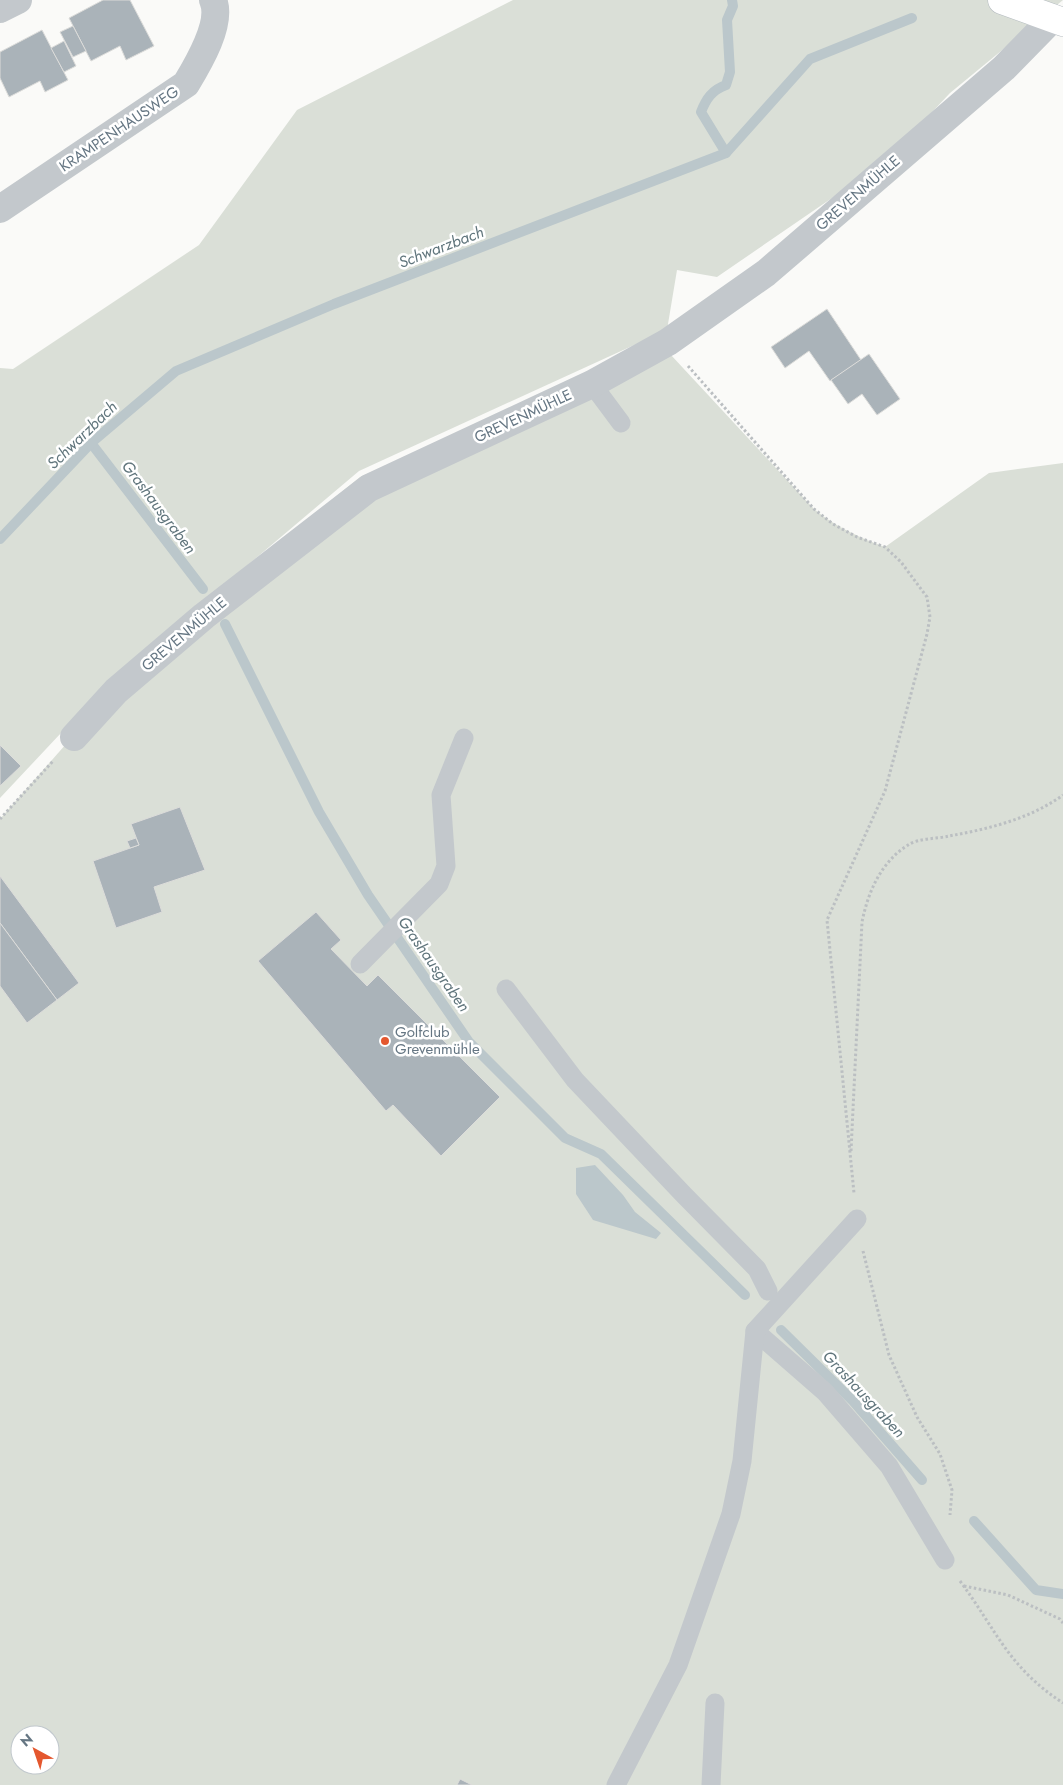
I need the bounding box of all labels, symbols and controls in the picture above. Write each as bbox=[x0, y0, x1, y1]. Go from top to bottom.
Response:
street label: KRAMPENHAUSWEG bbox=[55, 81, 183, 177]
street label: GREVENMÜHLE bbox=[811, 150, 905, 236]
water label: Schwarzbach bbox=[395, 220, 487, 274]
street label: GREVENMÜHLE bbox=[471, 384, 575, 448]
water label: Schwarzbach bbox=[42, 396, 122, 474]
water label: Grashausgraben bbox=[116, 455, 202, 559]
street label: GREVENMÜHLE bbox=[137, 592, 231, 676]
water label: Grashausgraben bbox=[392, 912, 476, 1016]
place label: Golfclub Grevenmühle bbox=[395, 1021, 480, 1060]
marker: Golfclub Grevenmühle bbox=[379, 1035, 391, 1047]
water label: Grashausgraben bbox=[817, 1345, 911, 1443]
north arrow bbox=[10, 1725, 60, 1775]
text: N bbox=[16, 1729, 37, 1751]

